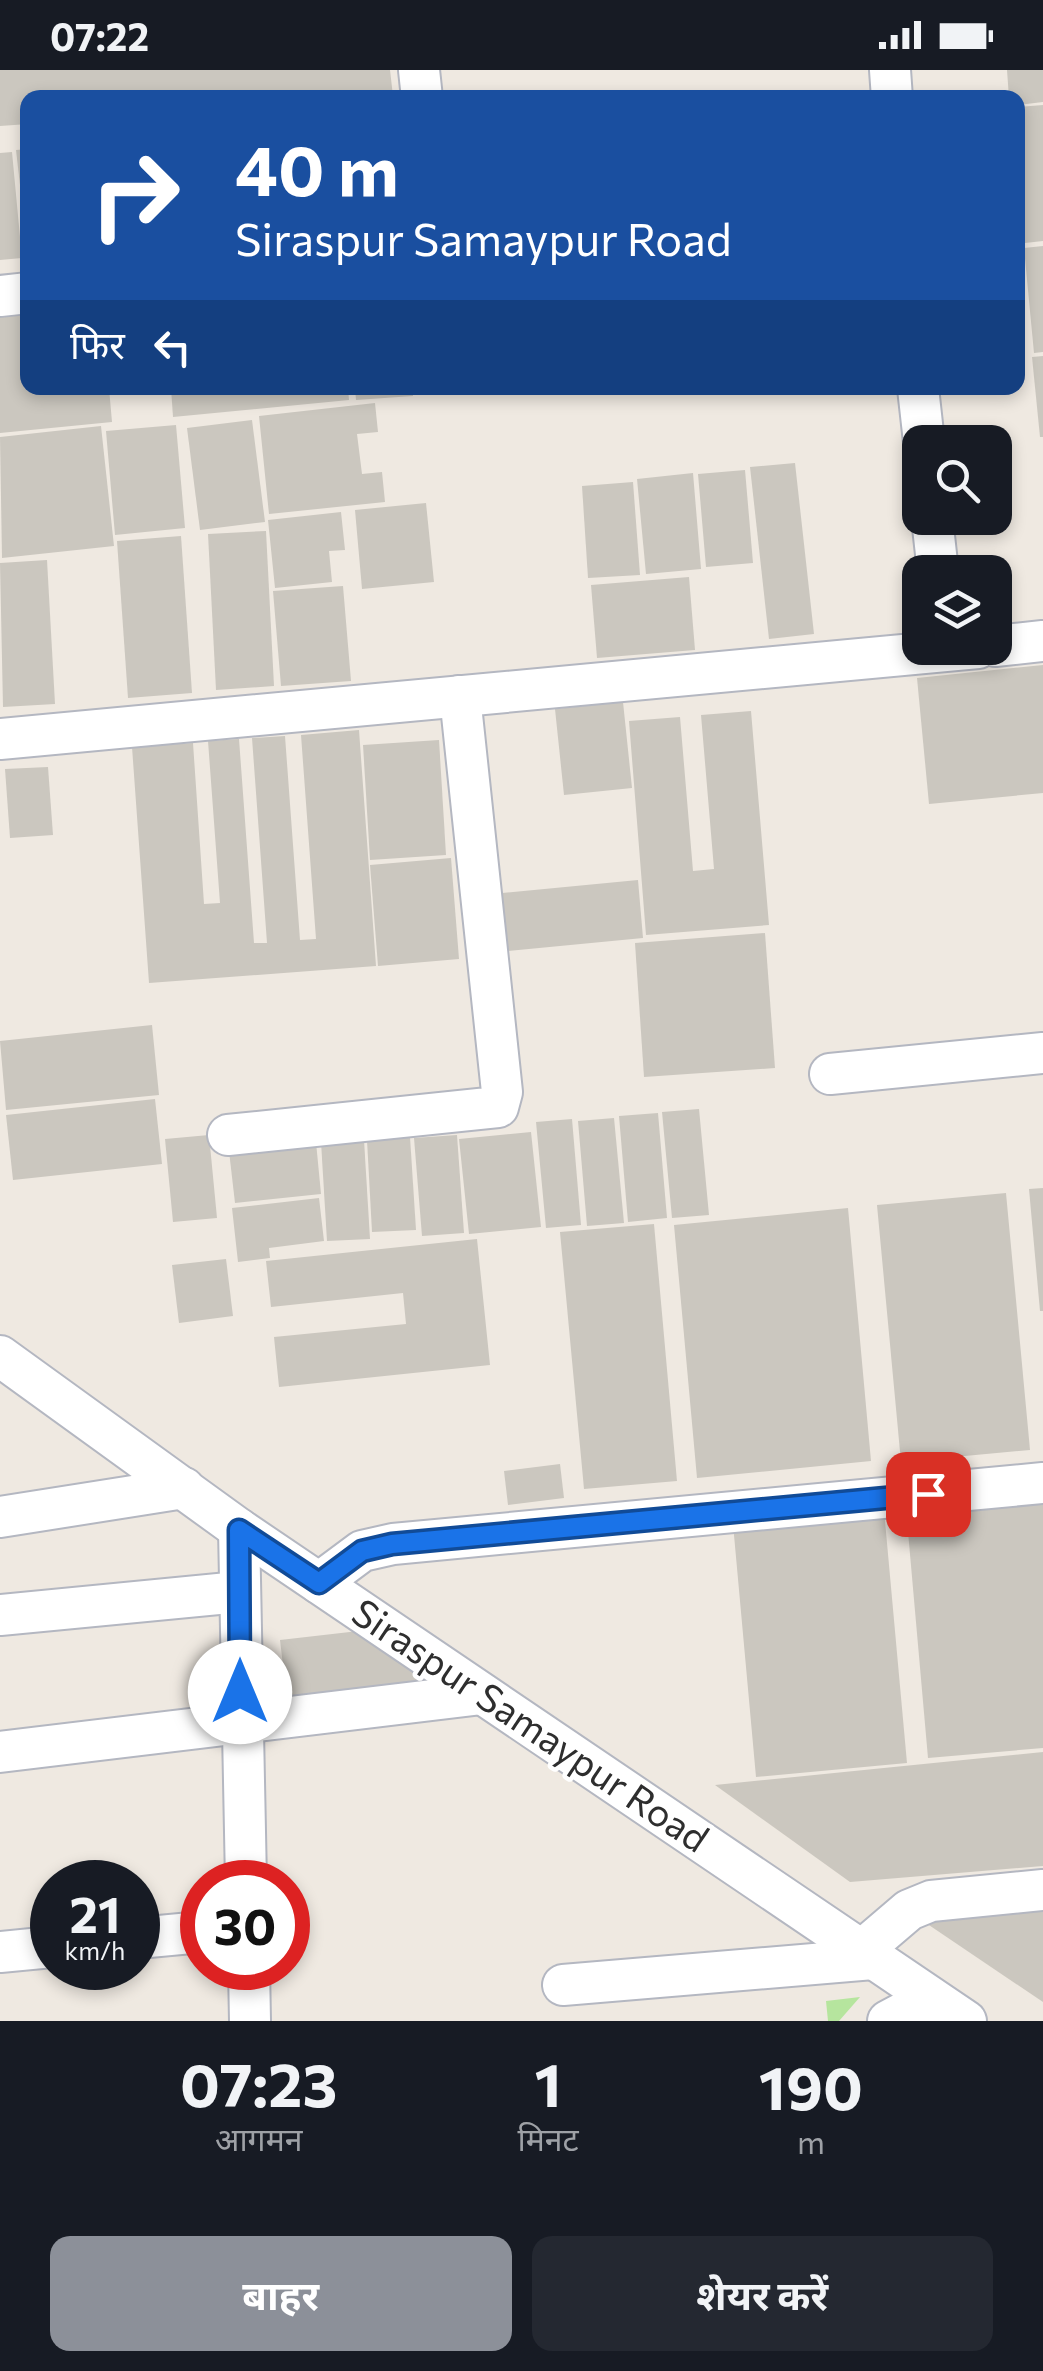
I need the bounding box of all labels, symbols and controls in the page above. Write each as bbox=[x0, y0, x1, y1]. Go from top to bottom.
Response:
text: 07:22 bbox=[50, 12, 149, 59]
text: 40 m bbox=[235, 125, 399, 210]
icon: right bbox=[70, 130, 200, 260]
text: Siraspur Samaypur Road bbox=[235, 210, 732, 265]
text: फिर bbox=[70, 320, 125, 367]
icon: left bbox=[145, 320, 200, 375]
map controls bbox=[902, 425, 1012, 665]
button: search bbox=[902, 425, 1012, 535]
button: layers bbox=[902, 555, 1012, 665]
pin bbox=[886, 1452, 971, 1537]
icon: arrive bbox=[901, 1467, 956, 1522]
street label: Siraspur Samaypur Road bbox=[344, 1587, 718, 1861]
position arrow bbox=[188, 1640, 292, 1744]
speed limit sign: 30 bbox=[180, 1860, 310, 1990]
text: 21 bbox=[69, 1882, 121, 1943]
text: km/h bbox=[65, 1935, 125, 1965]
text: 07:23 bbox=[180, 2046, 337, 2119]
text: 1 bbox=[535, 2046, 562, 2119]
text: 190 bbox=[759, 2049, 863, 2122]
text: आगमन bbox=[215, 2118, 303, 2158]
text: मिनट bbox=[517, 2118, 579, 2158]
text: m bbox=[797, 2121, 825, 2161]
button: बाहर bbox=[50, 2236, 512, 2351]
button: शेयर करें bbox=[532, 2236, 993, 2351]

